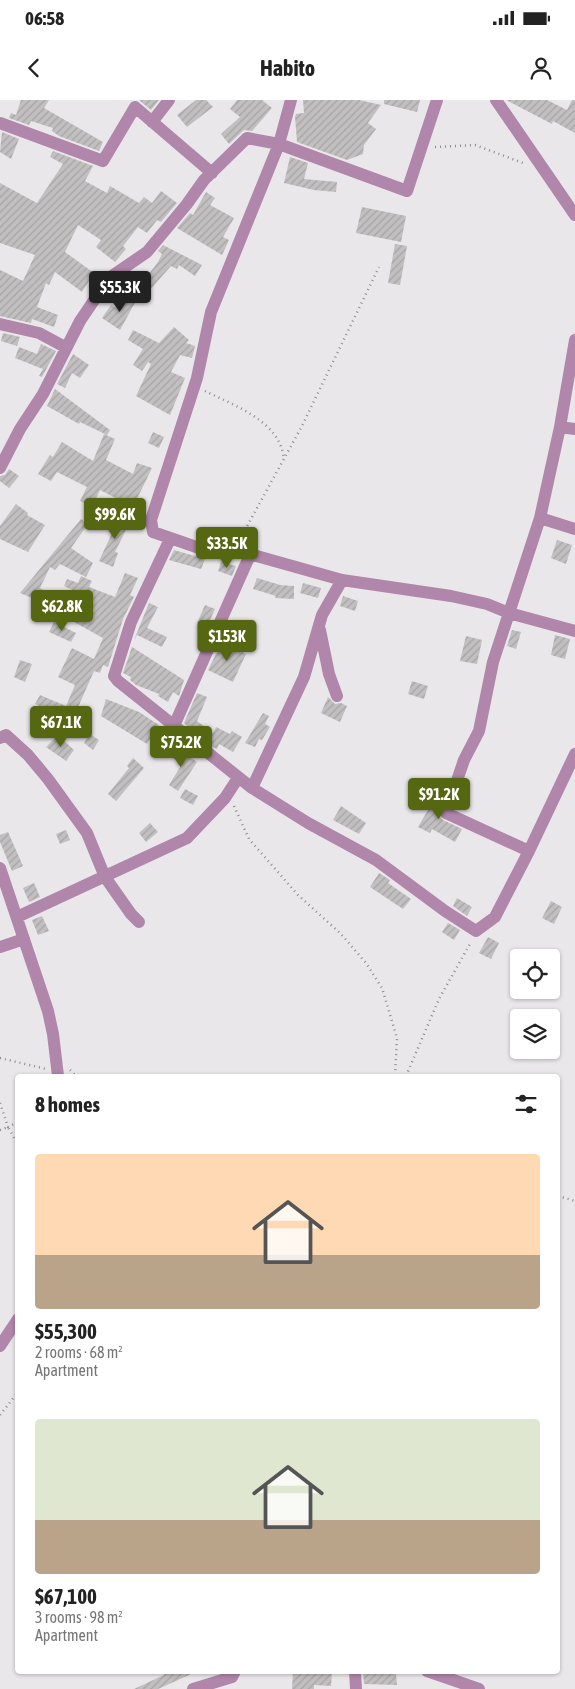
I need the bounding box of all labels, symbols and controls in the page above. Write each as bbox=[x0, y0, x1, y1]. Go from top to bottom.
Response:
text: 06:58 bbox=[25, 7, 64, 29]
icon: back bbox=[20, 54, 48, 82]
icon: person bbox=[527, 54, 555, 82]
text: Habito bbox=[260, 55, 315, 81]
pin: $55.3K bbox=[79, 270, 161, 313]
text: $55.3K bbox=[100, 278, 140, 296]
pin: $99.6K bbox=[74, 498, 156, 540]
text: $99.6K bbox=[95, 505, 135, 523]
pin: $33.5K bbox=[186, 526, 268, 569]
text: $33.5K bbox=[207, 534, 247, 552]
pin: $62.8K bbox=[21, 590, 103, 632]
text: $62.8K bbox=[42, 597, 82, 615]
pin: $153K bbox=[192, 620, 262, 662]
text: $153K bbox=[208, 627, 246, 645]
pin: $67.1K bbox=[20, 706, 102, 748]
text: $67.1K bbox=[41, 713, 81, 731]
pin: $75.2K bbox=[140, 726, 222, 768]
text: $75.2K bbox=[161, 733, 201, 751]
pin: $91.2K bbox=[398, 778, 480, 820]
text: $91.2K bbox=[419, 785, 459, 803]
map controls bbox=[510, 949, 560, 1059]
button: locate bbox=[510, 949, 560, 999]
button: layers bbox=[510, 1009, 560, 1059]
icon: filters bbox=[512, 1090, 540, 1118]
text: 8 homes bbox=[35, 1092, 100, 1116]
icon: home bbox=[243, 1187, 333, 1277]
text: $55,300 bbox=[35, 1319, 97, 1343]
text: 2 rooms · 68 m² bbox=[35, 1343, 123, 1361]
text: Apartment bbox=[35, 1361, 98, 1379]
icon: home bbox=[243, 1452, 333, 1542]
text: $67,100 bbox=[35, 1584, 97, 1608]
text: 3 rooms · 98 m² bbox=[35, 1608, 123, 1626]
text: Apartment bbox=[35, 1626, 98, 1644]

